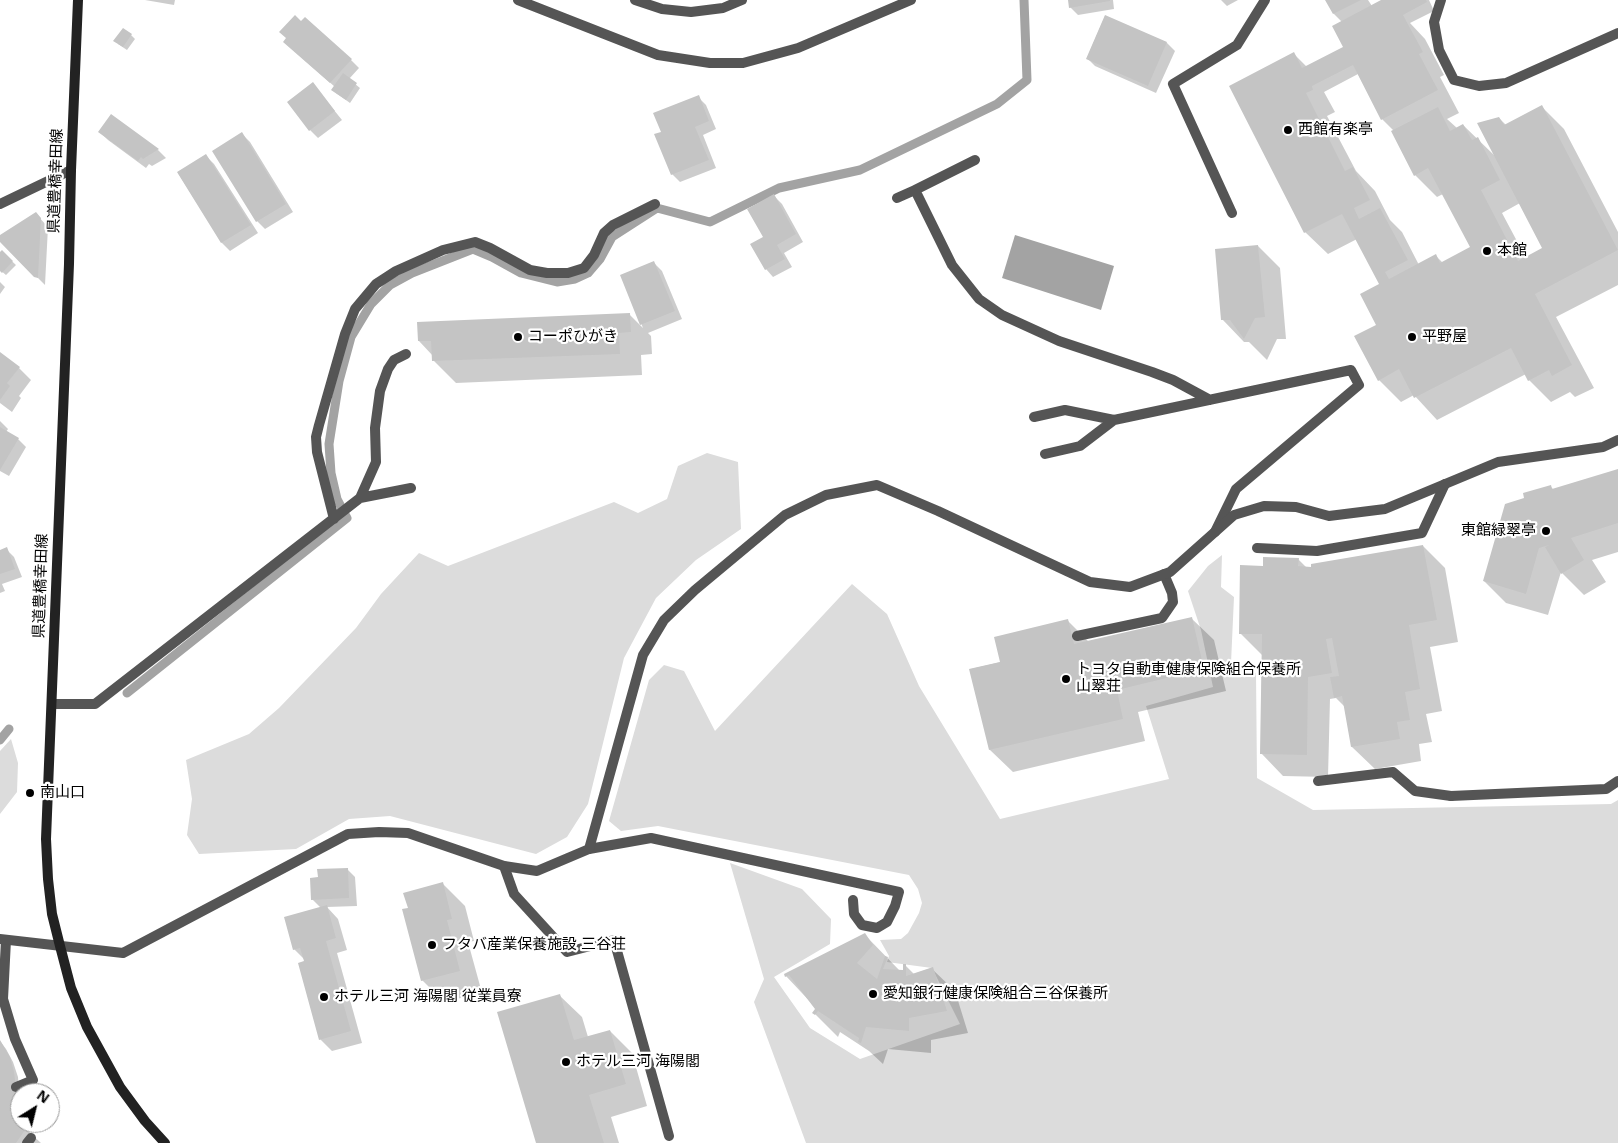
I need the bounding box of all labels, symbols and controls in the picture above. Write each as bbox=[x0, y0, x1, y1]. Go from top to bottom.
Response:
place label: 西館有楽亭 bbox=[1298, 121, 1373, 139]
marker: 西館有楽亭 bbox=[1282, 124, 1294, 136]
street label: 県道豊橋幸田線 bbox=[45, 128, 67, 234]
place label: 本館 bbox=[1497, 242, 1527, 260]
marker: 本館 bbox=[1481, 245, 1493, 257]
place label: コーポひがき bbox=[528, 328, 618, 346]
place label: 平野屋 bbox=[1422, 328, 1467, 346]
marker: コーポひがき bbox=[512, 331, 524, 343]
marker: 平野屋 bbox=[1406, 331, 1418, 343]
place label: 東館緑翠亭 bbox=[1461, 522, 1536, 540]
marker: 東館緑翠亭 bbox=[1540, 525, 1552, 537]
street label: 県道豊橋幸田線 bbox=[30, 533, 52, 639]
place label: トヨタ自動車健康保険組合保養所 山翠荘 bbox=[1076, 661, 1301, 696]
marker: トヨタ自動車健康保険組合保養所 山翠荘 bbox=[1060, 673, 1072, 685]
place label: 南山口 bbox=[40, 784, 85, 802]
marker: 南山口 bbox=[24, 787, 36, 799]
place label: フタバ産業保養施設 三谷荘 bbox=[442, 936, 626, 954]
marker: フタバ産業保養施設 三谷荘 bbox=[426, 939, 438, 951]
place label: 愛知銀行健康保険組合三谷保養所 bbox=[883, 985, 1108, 1003]
place label: ホテル三河 海陽閣 従業員寮 bbox=[334, 988, 522, 1006]
marker: 愛知銀行健康保険組合三谷保養所 bbox=[867, 988, 879, 1000]
marker: ホテル三河 海陽閣 従業員寮 bbox=[318, 991, 330, 1003]
place label: ホテル三河 海陽閣 bbox=[576, 1053, 700, 1071]
marker: ホテル三河 海陽閣 bbox=[560, 1056, 572, 1068]
north arrow bbox=[10, 1083, 60, 1133]
text: N bbox=[33, 1085, 54, 1107]

